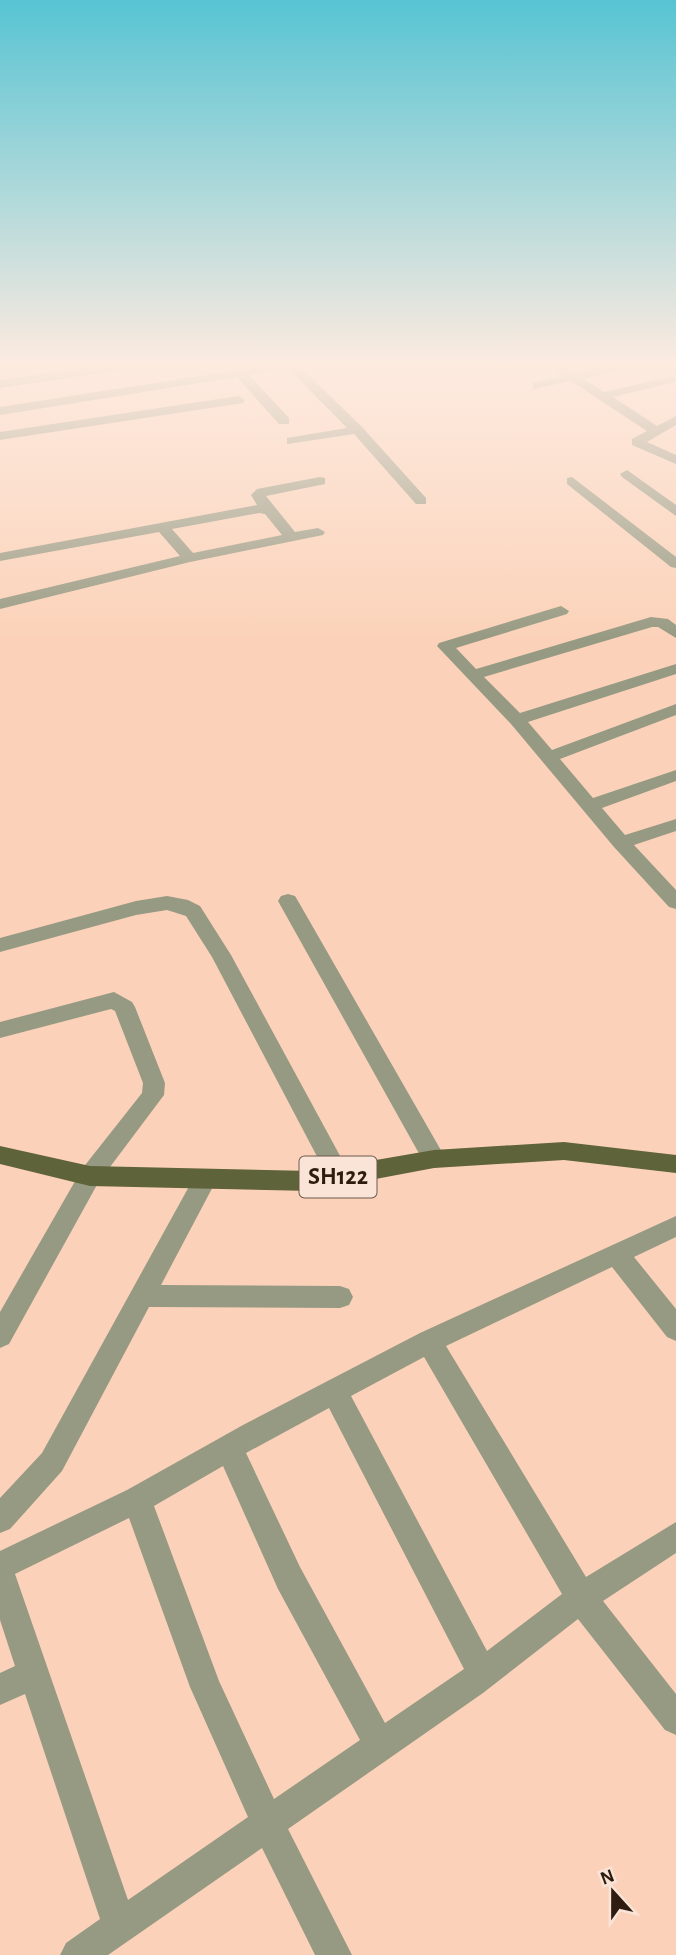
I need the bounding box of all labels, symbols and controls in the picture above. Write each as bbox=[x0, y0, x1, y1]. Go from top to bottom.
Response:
road number: SH122 bbox=[300, 1156, 376, 1198]
north arrow bbox=[578, 1857, 648, 1927]
text: N bbox=[598, 1866, 617, 1889]

